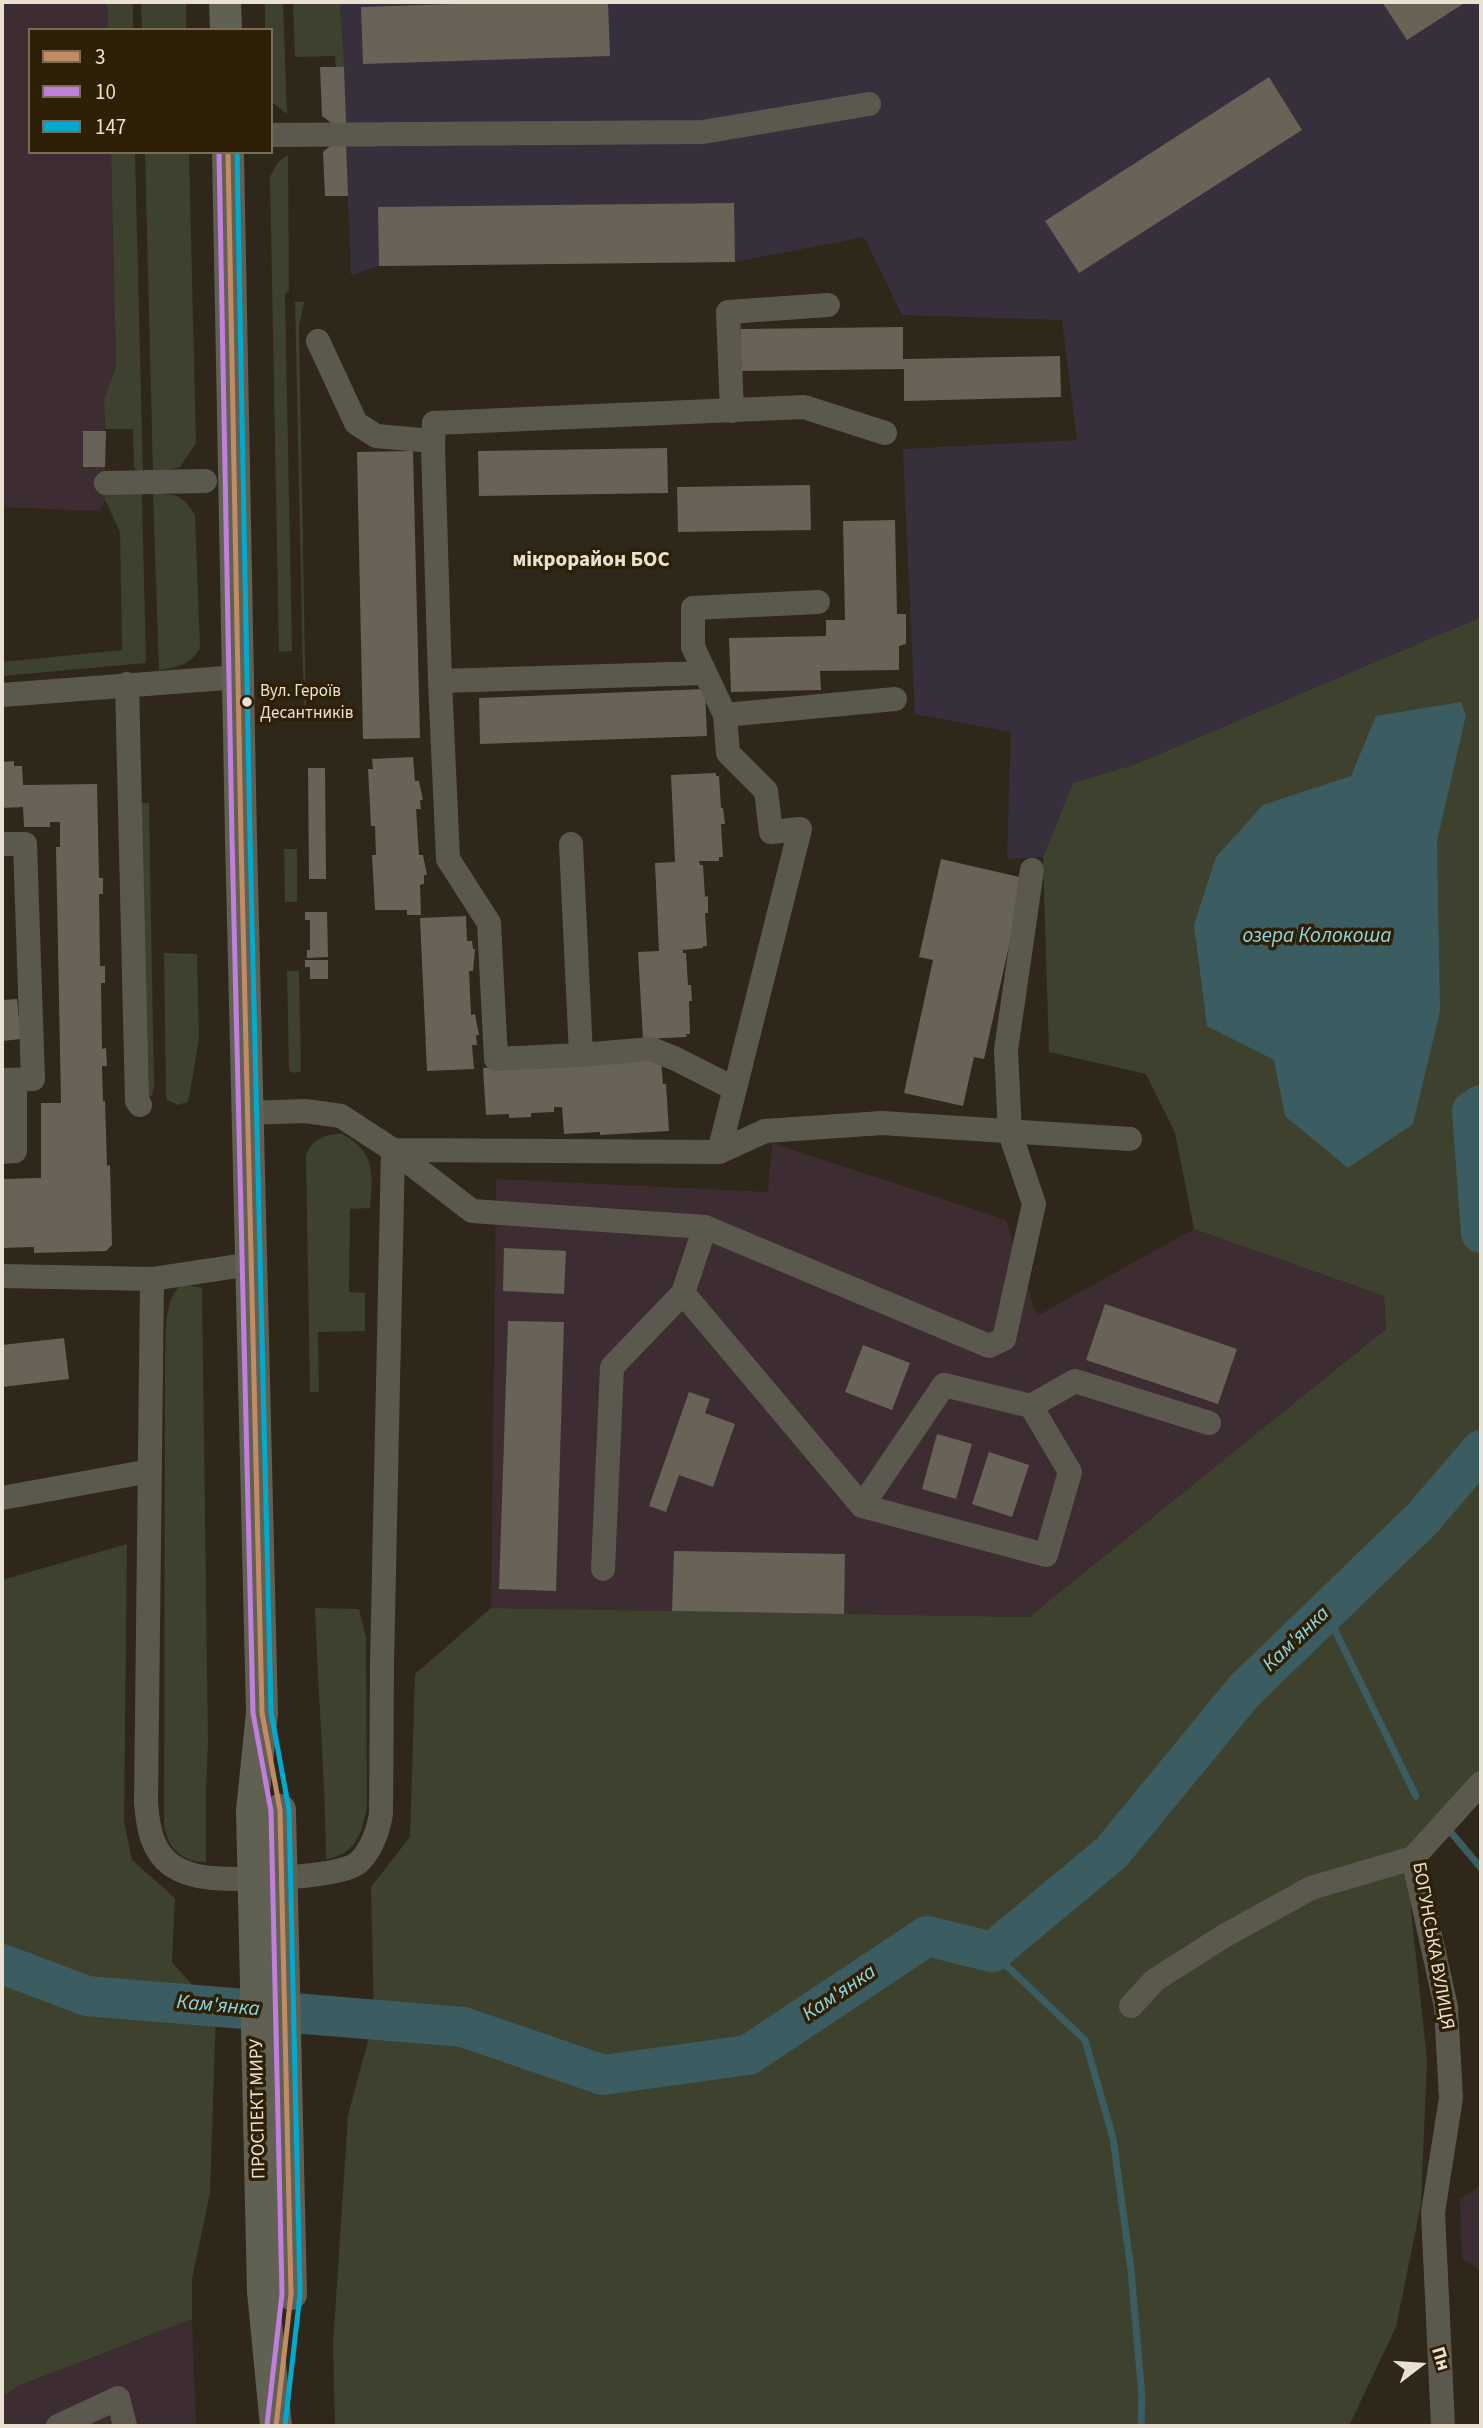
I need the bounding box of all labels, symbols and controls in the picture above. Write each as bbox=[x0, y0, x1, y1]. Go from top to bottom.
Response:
legend bbox=[28, 28, 273, 154]
text: 3 bbox=[95, 42, 105, 72]
text: 10 bbox=[95, 77, 116, 107]
text: 147 bbox=[95, 112, 126, 142]
district label: мікрорайон БОС bbox=[512, 548, 670, 574]
place label: Вул. Героїв Десантників bbox=[260, 682, 353, 722]
marker: Вул. Героїв Десантників bbox=[240, 695, 254, 709]
water label: озера Колокоша bbox=[1242, 924, 1392, 950]
water label: Кам'янка bbox=[1258, 1602, 1336, 1678]
street label: БОГУНСЬКА ВУЛИЦЯ bbox=[1406, 1860, 1458, 2032]
water label: Кам'янка bbox=[798, 1960, 882, 2028]
water label: Кам'янка bbox=[175, 1991, 261, 2023]
street label: ПРОСПЕКТ МИРУ bbox=[246, 2039, 272, 2179]
north arrow bbox=[1385, 2330, 1455, 2400]
text: Пн bbox=[1424, 2343, 1457, 2374]

